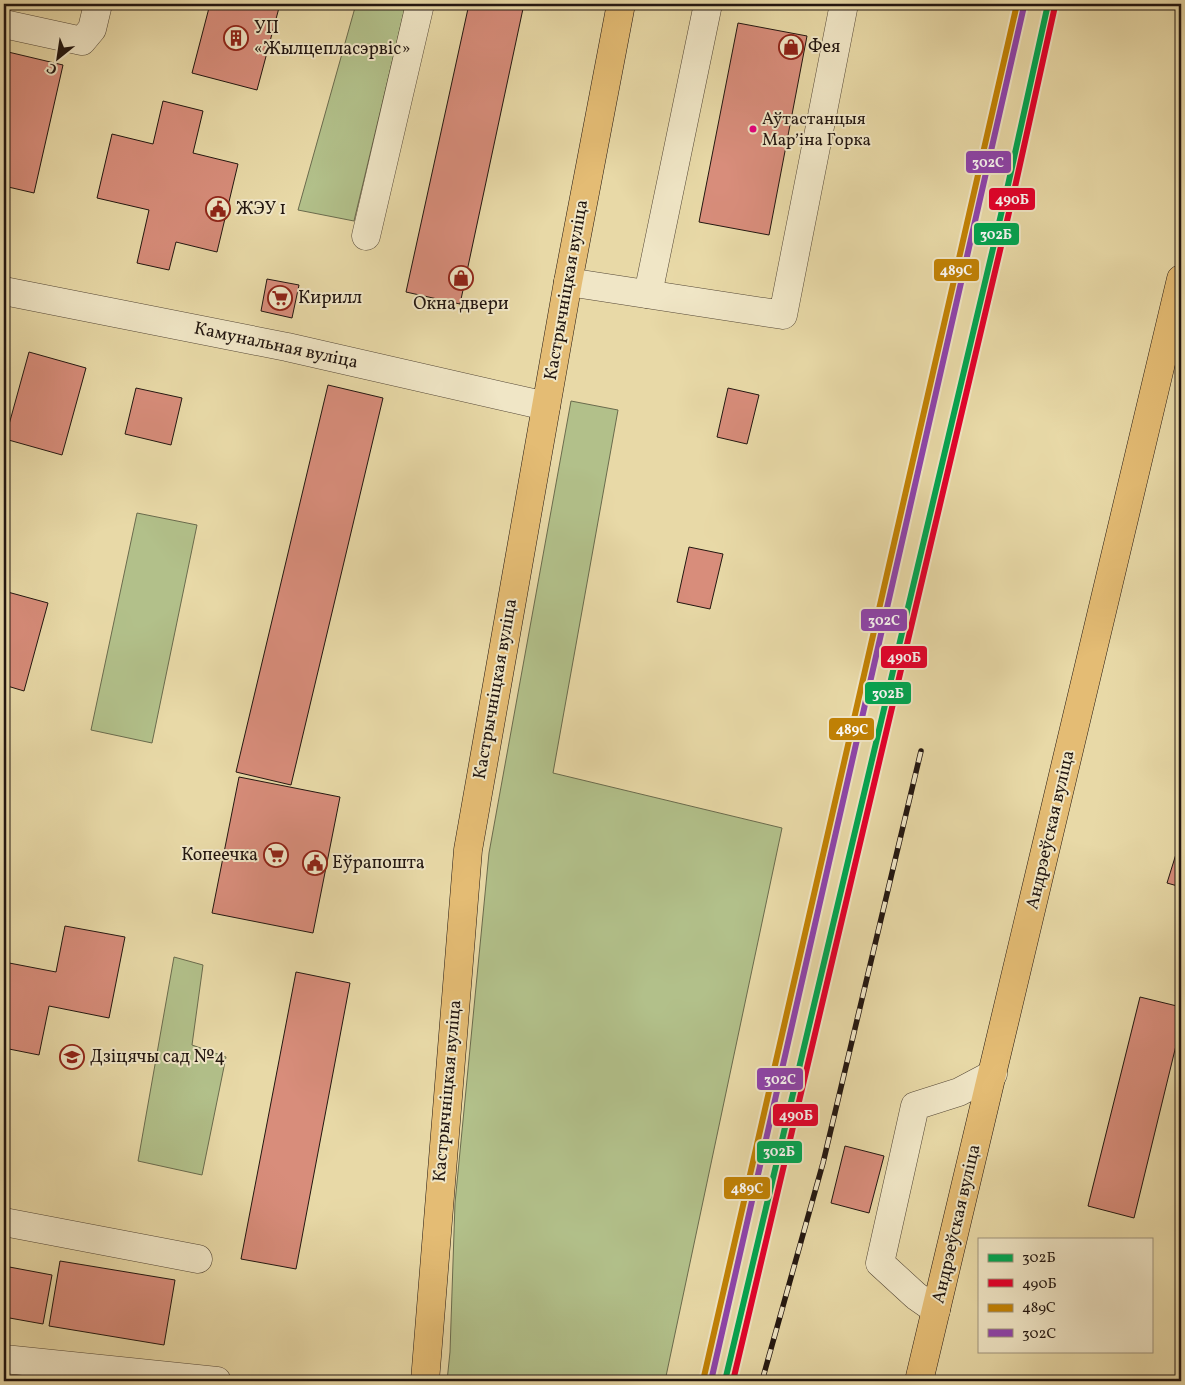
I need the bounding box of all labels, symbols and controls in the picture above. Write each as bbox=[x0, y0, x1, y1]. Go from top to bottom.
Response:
place label: УП «Жылцепласэрвіс» bbox=[254, 16, 411, 62]
building icon: УП «Жылцепласэрвіс» bbox=[223, 25, 249, 51]
north arrow bbox=[32, 32, 82, 82]
shop icon: Фея bbox=[778, 34, 804, 60]
place label: Фея bbox=[808, 35, 840, 60]
text: С bbox=[44, 57, 61, 78]
place label: Аўтастанцыя Марʼіна Горка bbox=[762, 108, 871, 152]
marker: Аўтастанцыя Марʼіна Горка bbox=[748, 124, 758, 134]
line badge: 302С bbox=[965, 150, 1012, 174]
text: 302С bbox=[972, 154, 1004, 173]
line badge: 490Б bbox=[988, 187, 1036, 211]
text: 490Б bbox=[995, 191, 1029, 210]
public building icon: ЖЭУ 1 bbox=[205, 196, 231, 222]
place label: ЖЭУ 1 bbox=[236, 197, 286, 222]
street label: Кастрычніцкая вуліца bbox=[539, 198, 595, 382]
line badge: 302Б bbox=[973, 222, 1020, 246]
text: 302Б bbox=[980, 226, 1012, 245]
line badge: 489С bbox=[933, 258, 980, 282]
text: 489С bbox=[940, 262, 972, 281]
shop icon: Окна двери bbox=[448, 265, 474, 291]
supermarket icon: Кирилл bbox=[267, 285, 293, 311]
place label: Кирилл bbox=[298, 286, 362, 311]
place label: Окна двери bbox=[413, 292, 509, 317]
street label: Камунальная вуліца bbox=[192, 316, 360, 376]
street label: Кастрычніцкая вуліца bbox=[468, 597, 524, 781]
line badge: 302С bbox=[860, 608, 908, 632]
text: 302С bbox=[868, 612, 900, 631]
line badge: 490Б bbox=[880, 645, 928, 669]
text: 490Б bbox=[887, 649, 921, 668]
line badge: 302Б bbox=[864, 681, 912, 705]
text: 302Б bbox=[872, 685, 904, 704]
line badge: 489С bbox=[828, 717, 875, 741]
text: 489С bbox=[836, 721, 868, 740]
street label: Андрэеўская вуліца bbox=[1021, 748, 1081, 912]
supermarket icon: Копеечка bbox=[263, 842, 289, 868]
place label: Копеечка bbox=[181, 843, 258, 868]
public building icon: Еўрапошта bbox=[302, 850, 328, 876]
place label: Еўрапошта bbox=[332, 851, 425, 876]
street label: Кастрычніцкая вуліца bbox=[428, 999, 468, 1183]
school or university icon: Дзіцячы сад №4 bbox=[59, 1044, 85, 1070]
place label: Дзіцячы сад №4 bbox=[90, 1045, 225, 1070]
line badge: 302С bbox=[756, 1067, 804, 1091]
text: 302С bbox=[764, 1071, 796, 1090]
line badge: 490Б bbox=[772, 1103, 819, 1127]
text: 490Б bbox=[779, 1107, 813, 1126]
line badge: 302Б bbox=[756, 1140, 803, 1164]
street label: Андрэеўская вуліца bbox=[927, 1142, 987, 1306]
text: 302Б bbox=[763, 1143, 795, 1162]
line badge: 489С bbox=[723, 1176, 771, 1200]
text: 489С bbox=[731, 1180, 763, 1199]
legend bbox=[978, 1238, 1152, 1352]
text: 302Б bbox=[1022, 1248, 1056, 1269]
text: 490Б bbox=[1022, 1274, 1057, 1295]
text: 489С bbox=[1022, 1298, 1056, 1319]
text: 302С bbox=[1022, 1324, 1056, 1345]

